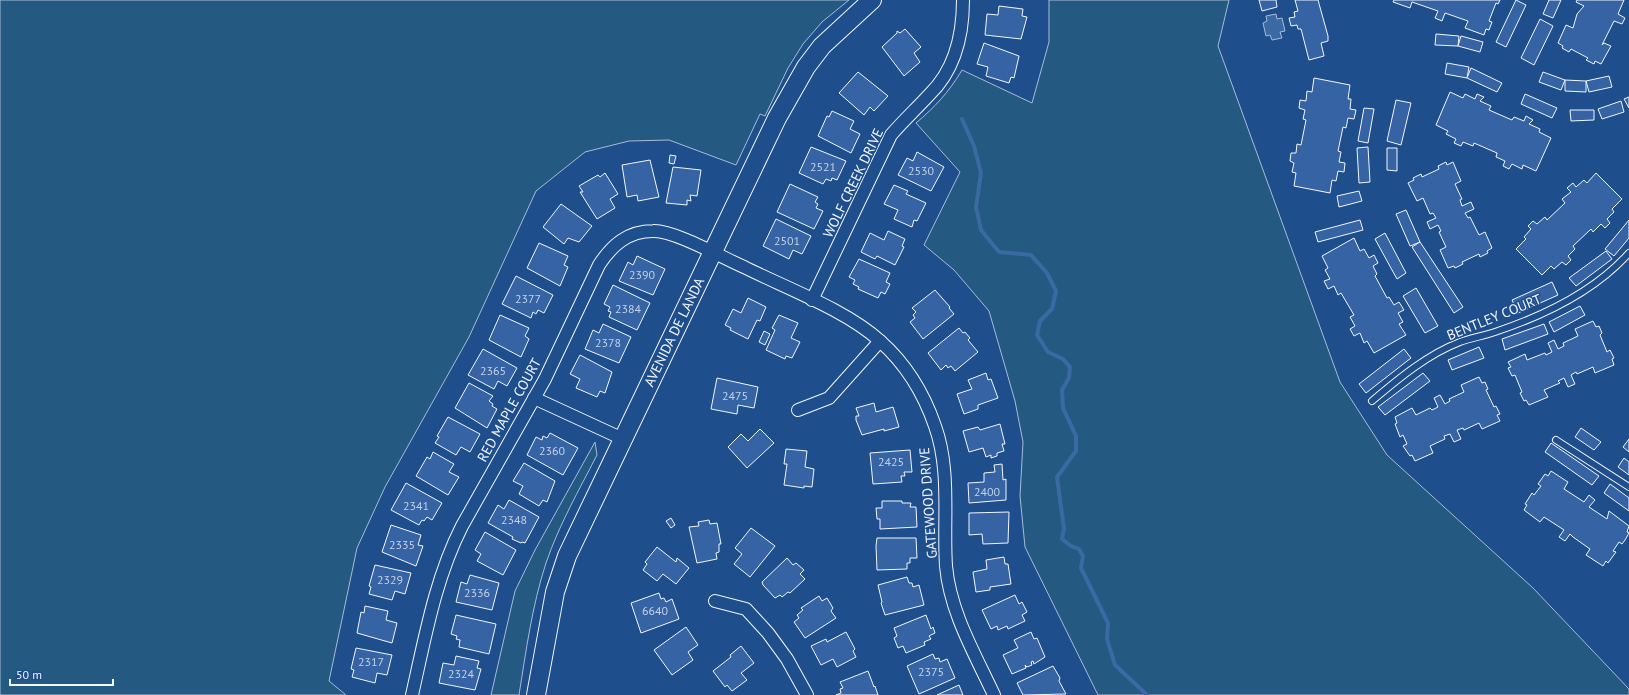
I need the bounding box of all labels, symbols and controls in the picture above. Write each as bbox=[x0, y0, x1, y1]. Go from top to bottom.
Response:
street label: WOLF CREEK DRIVE bbox=[819, 125, 887, 241]
house number: 2521 bbox=[810, 159, 836, 174]
house number: 2530 bbox=[908, 163, 935, 178]
house number: 2501 bbox=[774, 233, 800, 248]
house number: 2390 bbox=[629, 267, 656, 282]
street label: AVENIDA DE LANDA bbox=[640, 274, 709, 389]
street label: BENTLEY COURT bbox=[1444, 290, 1544, 344]
house number: 2377 bbox=[515, 291, 541, 306]
house number: 2384 bbox=[615, 301, 642, 316]
house number: 2378 bbox=[595, 335, 621, 350]
street label: RED MAPLE COURT bbox=[473, 355, 545, 465]
house number: 2365 bbox=[480, 363, 506, 378]
house number: 2475 bbox=[722, 388, 748, 403]
house number: 2360 bbox=[539, 443, 566, 458]
street label: GATEWOOD DRIVE bbox=[915, 447, 941, 559]
house number: 2425 bbox=[878, 454, 904, 469]
house number: 2400 bbox=[974, 484, 1001, 499]
house number: 2341 bbox=[403, 498, 429, 513]
house number: 2348 bbox=[501, 512, 527, 527]
house number: 2335 bbox=[389, 537, 415, 552]
house number: 2329 bbox=[377, 572, 403, 587]
house number: 2336 bbox=[464, 585, 490, 600]
house number: 6640 bbox=[642, 603, 669, 618]
house number: 2317 bbox=[358, 654, 384, 669]
scale bar bbox=[10, 661, 113, 687]
house number: 2375 bbox=[918, 664, 944, 679]
house number: 2324 bbox=[448, 666, 475, 681]
text: 50 m bbox=[16, 667, 42, 682]

